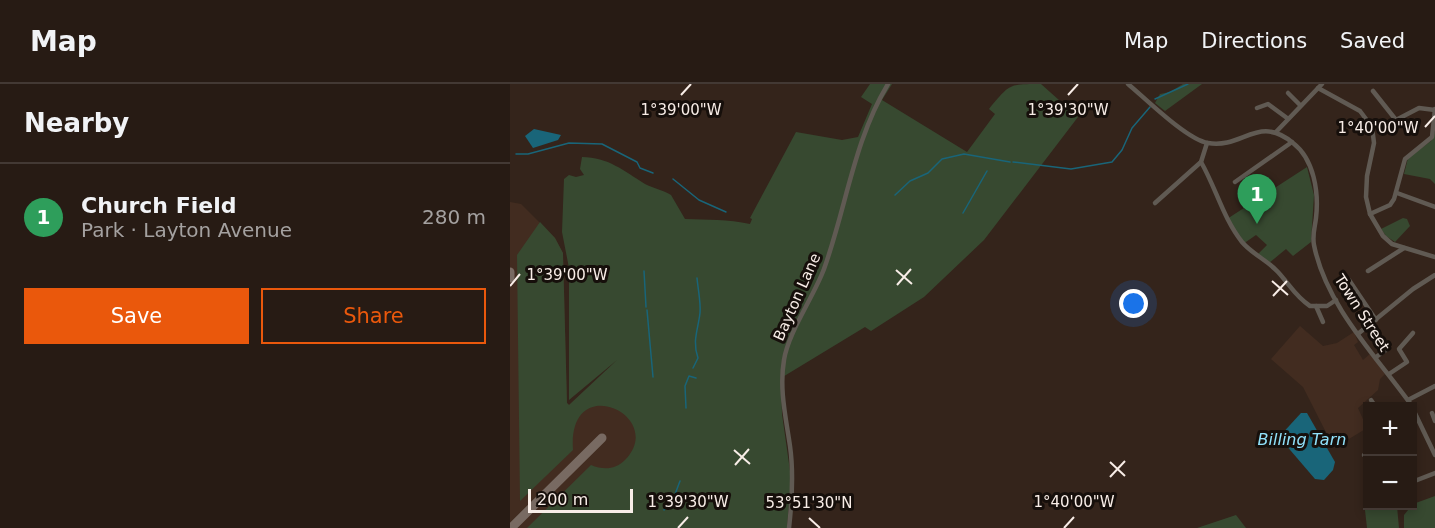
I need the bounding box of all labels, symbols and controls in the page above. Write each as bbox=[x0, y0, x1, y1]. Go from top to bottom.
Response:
text: Map bbox=[30, 25, 97, 58]
text: Map bbox=[1124, 29, 1168, 53]
text: Directions bbox=[1201, 29, 1307, 53]
text: Saved bbox=[1340, 29, 1405, 53]
text: 1°39'00"W bbox=[640, 101, 722, 119]
text: 1°39'30"W bbox=[1027, 101, 1109, 119]
text: Nearby bbox=[24, 108, 129, 138]
text: 1°40'00"W bbox=[1337, 119, 1419, 137]
pin: 1 bbox=[1238, 174, 1276, 224]
text: Church Field bbox=[81, 193, 236, 218]
text: 1 bbox=[37, 205, 50, 229]
text: 280 m bbox=[422, 205, 486, 229]
text: Park · Layton Avenue bbox=[81, 218, 292, 242]
street label: Bayton Lane bbox=[770, 250, 824, 344]
text: 1°39'00"W bbox=[526, 266, 608, 284]
street label: Town Street bbox=[1330, 270, 1394, 355]
button: Save bbox=[24, 288, 249, 344]
button: Share bbox=[261, 288, 486, 344]
your location bbox=[1119, 289, 1148, 318]
map controls bbox=[1363, 402, 1417, 510]
button: + bbox=[1363, 402, 1417, 456]
water label: Billing Tarn bbox=[1258, 430, 1346, 449]
button: − bbox=[1363, 456, 1417, 510]
scale bar bbox=[528, 486, 633, 514]
text: 200 m bbox=[537, 490, 588, 509]
text: 1°39'30"W bbox=[647, 493, 729, 511]
text: 1°40'00"W bbox=[1033, 493, 1115, 511]
text: 53°51'30"N bbox=[765, 494, 853, 512]

